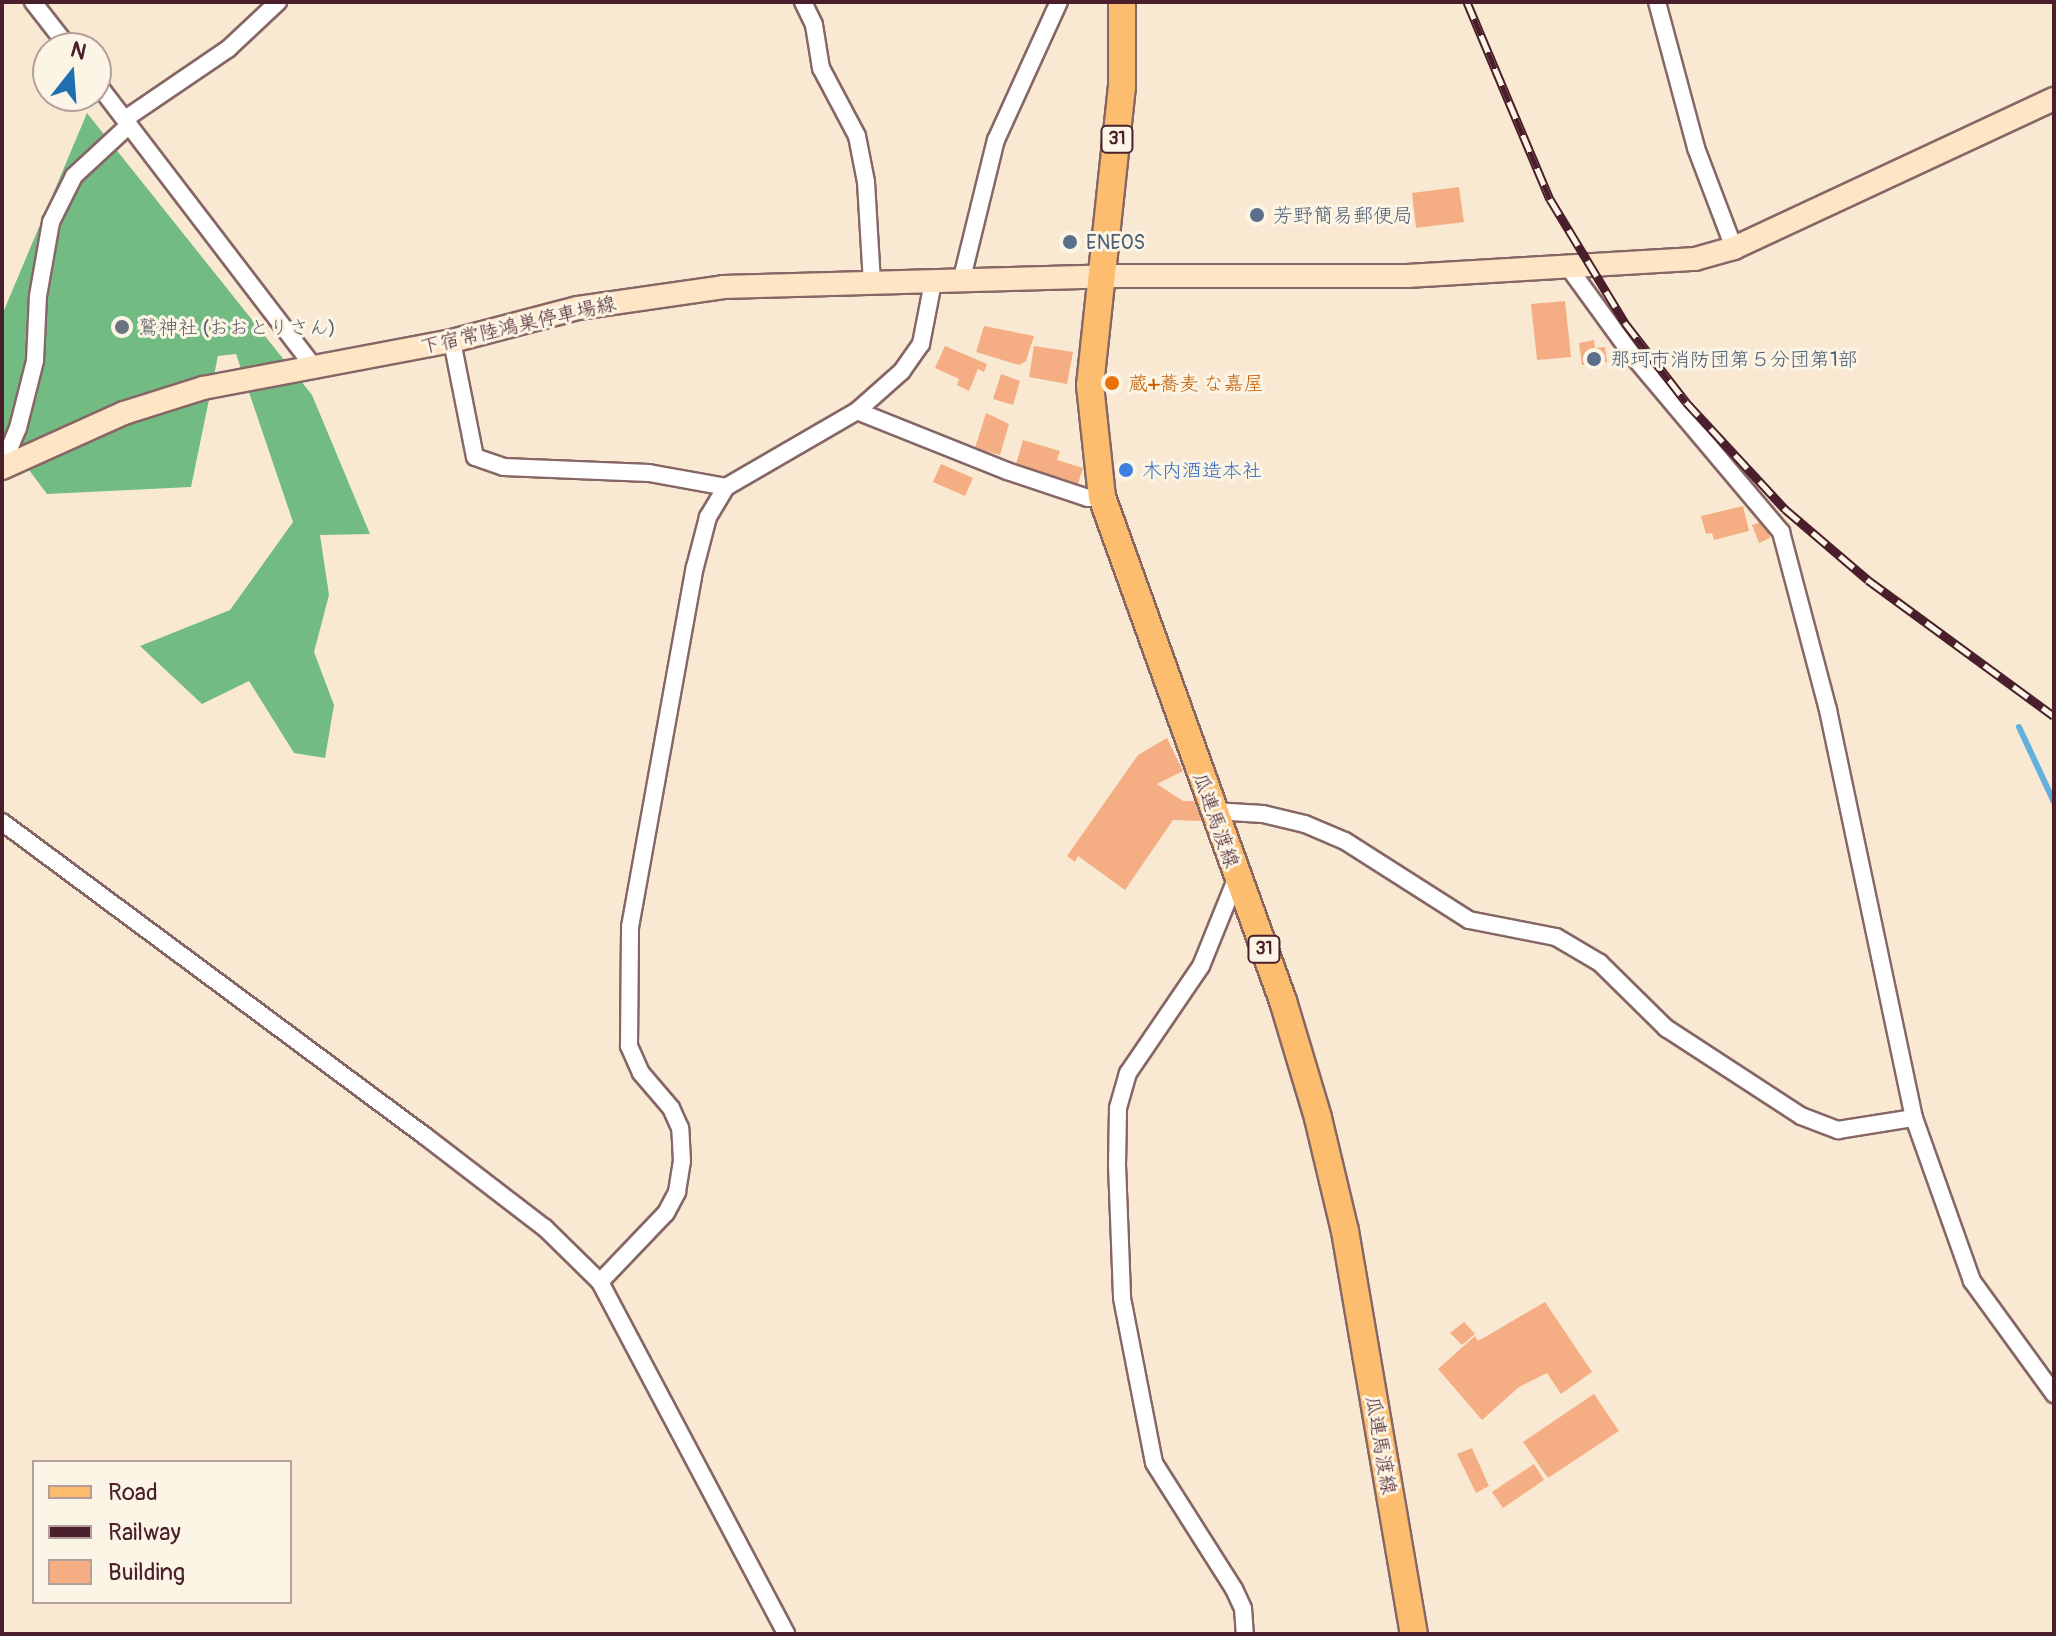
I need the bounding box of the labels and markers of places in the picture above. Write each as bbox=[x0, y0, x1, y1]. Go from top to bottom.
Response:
place label: 芳野簡易郵便局 bbox=[1273, 203, 1413, 227]
marker: 芳野簡易郵便局 bbox=[1248, 206, 1266, 224]
place label: ENEOS bbox=[1086, 230, 1145, 254]
marker: ENEOS bbox=[1061, 233, 1079, 251]
place label: 鷲神社 (おおとりさん) bbox=[138, 315, 336, 339]
marker: 鷲神社 (おおとりさん) bbox=[113, 318, 131, 336]
place label: 那珂市消防団第５分団第1部 bbox=[1610, 347, 1858, 371]
marker: 那珂市消防団第５分団第1部 bbox=[1585, 350, 1603, 368]
place label: 蔵+蕎麦 な嘉屋 bbox=[1128, 371, 1264, 395]
marker: 蔵+蕎麦 な嘉屋 bbox=[1103, 374, 1121, 392]
place label: 木内酒造本社 bbox=[1142, 458, 1262, 482]
marker: 木内酒造本社 bbox=[1117, 461, 1135, 479]

